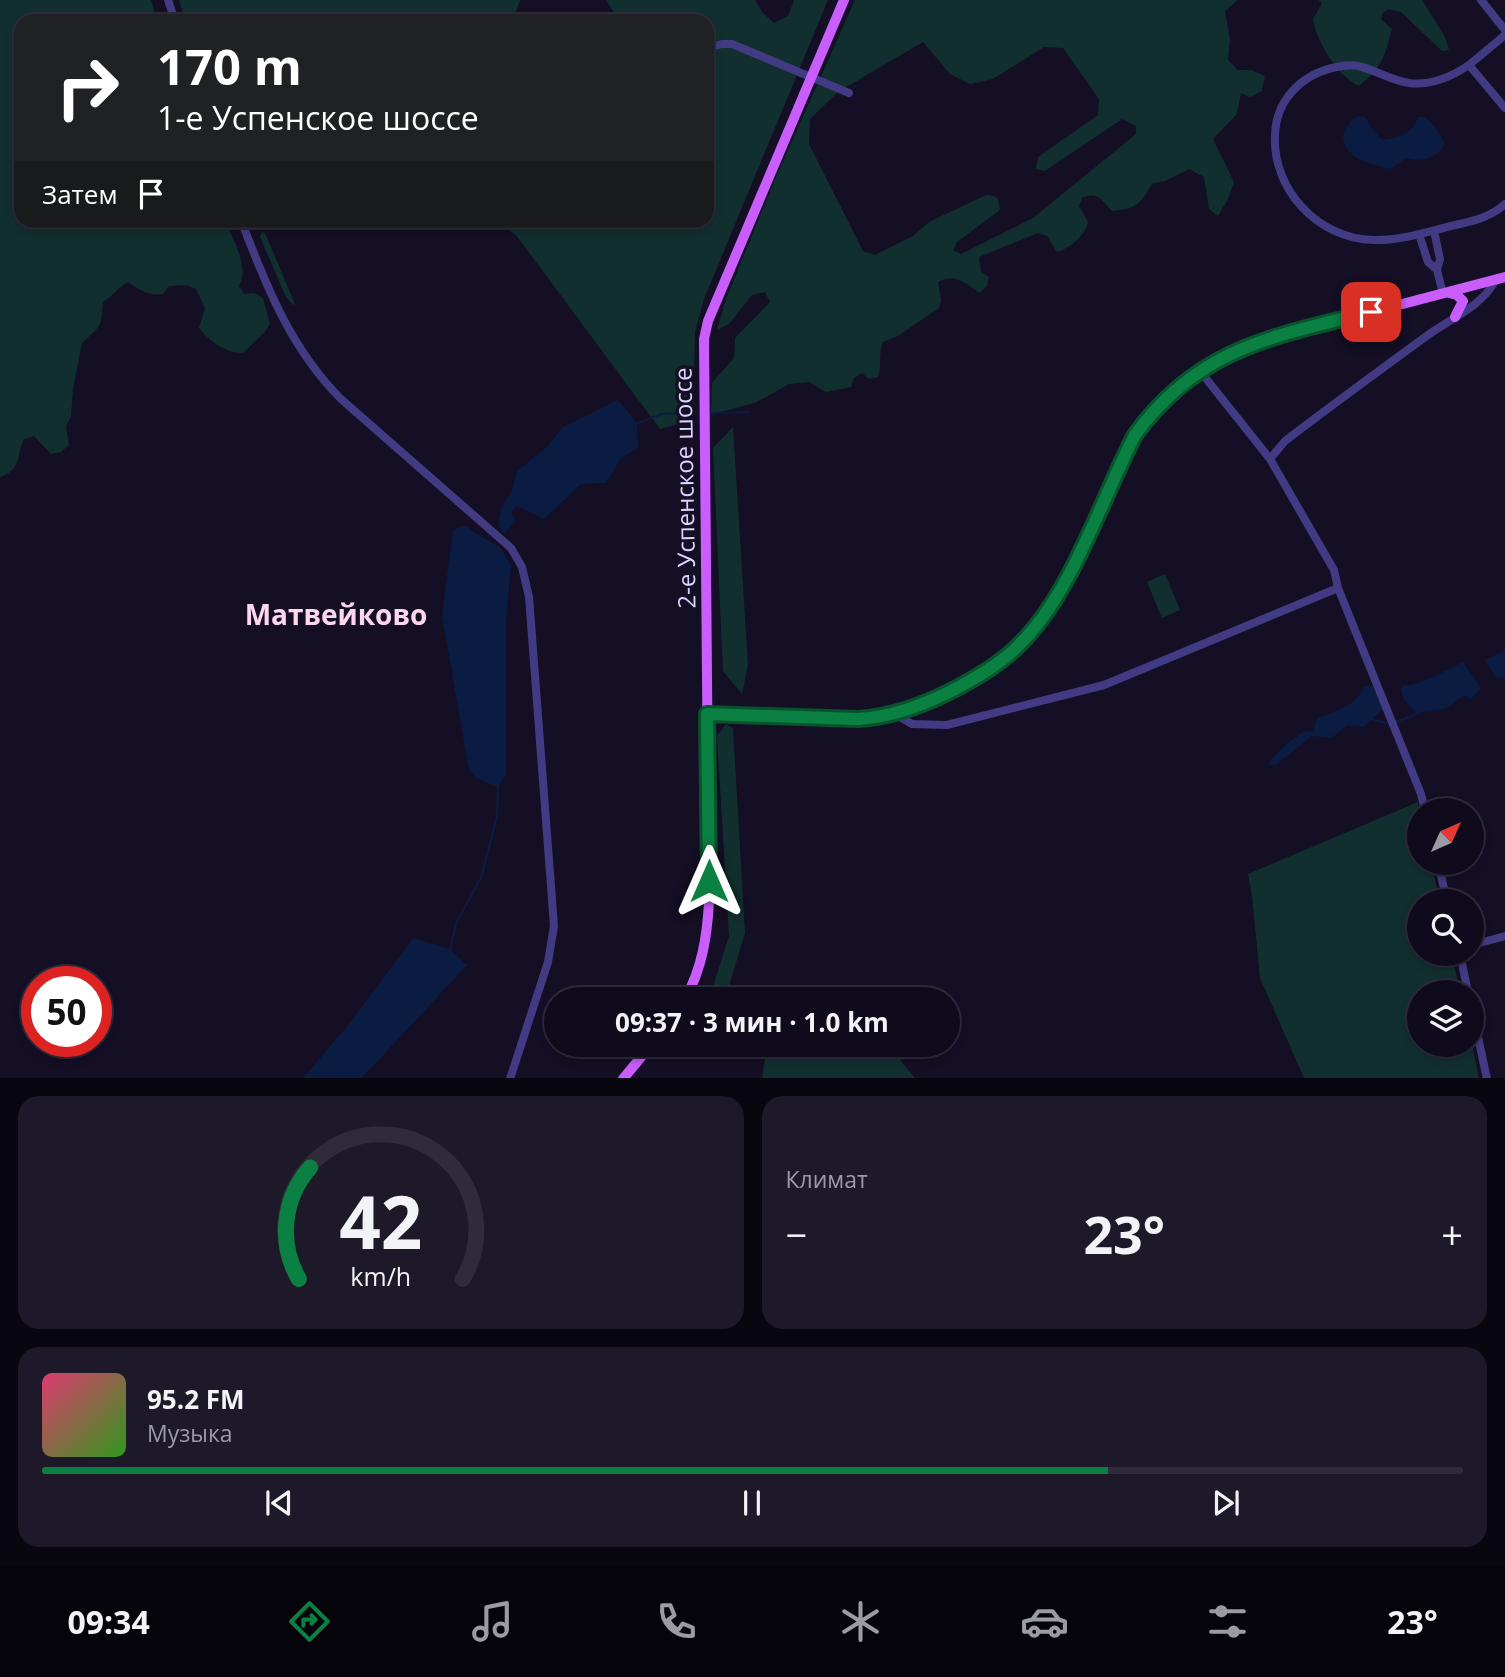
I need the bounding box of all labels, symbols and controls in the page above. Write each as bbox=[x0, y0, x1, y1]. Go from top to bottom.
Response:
text: 170 m bbox=[157, 33, 302, 99]
icon: right bbox=[42, 42, 133, 133]
text: 1-е Успенское шоссе bbox=[157, 96, 479, 139]
icon: arrive bbox=[132, 175, 170, 213]
text: Затем bbox=[42, 176, 118, 212]
pin bbox=[1341, 282, 1401, 342]
icon: arrive bbox=[1352, 293, 1390, 331]
street label: 2-е Успенское шоссе bbox=[665, 367, 703, 609]
district label: Матвейково bbox=[245, 595, 427, 633]
north arrow bbox=[1407, 798, 1484, 875]
map controls bbox=[1407, 798, 1484, 1057]
position arrow bbox=[672, 844, 746, 918]
button: search bbox=[1407, 889, 1484, 966]
speed limit sign: 50 bbox=[21, 966, 112, 1057]
button: layers bbox=[1407, 980, 1484, 1057]
text: 09:37 · 3 мин · 1.0 km bbox=[615, 1004, 889, 1040]
text: Климат bbox=[786, 1163, 868, 1195]
text: 42 bbox=[339, 1171, 422, 1270]
text: 23° bbox=[1083, 1198, 1165, 1269]
text: − bbox=[786, 1208, 807, 1260]
text: + bbox=[1441, 1208, 1463, 1260]
text: km/h bbox=[350, 1258, 411, 1292]
text: 95.2 FM bbox=[147, 1381, 245, 1417]
text: Музыка bbox=[147, 1417, 233, 1449]
icon: previous bbox=[260, 1484, 298, 1522]
icon: pause bbox=[733, 1484, 771, 1522]
icon: next bbox=[1207, 1484, 1245, 1522]
icon: directions bbox=[285, 1597, 334, 1646]
icon: music bbox=[468, 1597, 517, 1646]
icon: phone bbox=[652, 1597, 701, 1646]
icon: climate bbox=[836, 1597, 885, 1646]
icon: car bbox=[1020, 1597, 1069, 1646]
icon: filters bbox=[1203, 1597, 1252, 1646]
text: 09:34 bbox=[67, 1600, 150, 1643]
text: 23° bbox=[1387, 1600, 1438, 1643]

